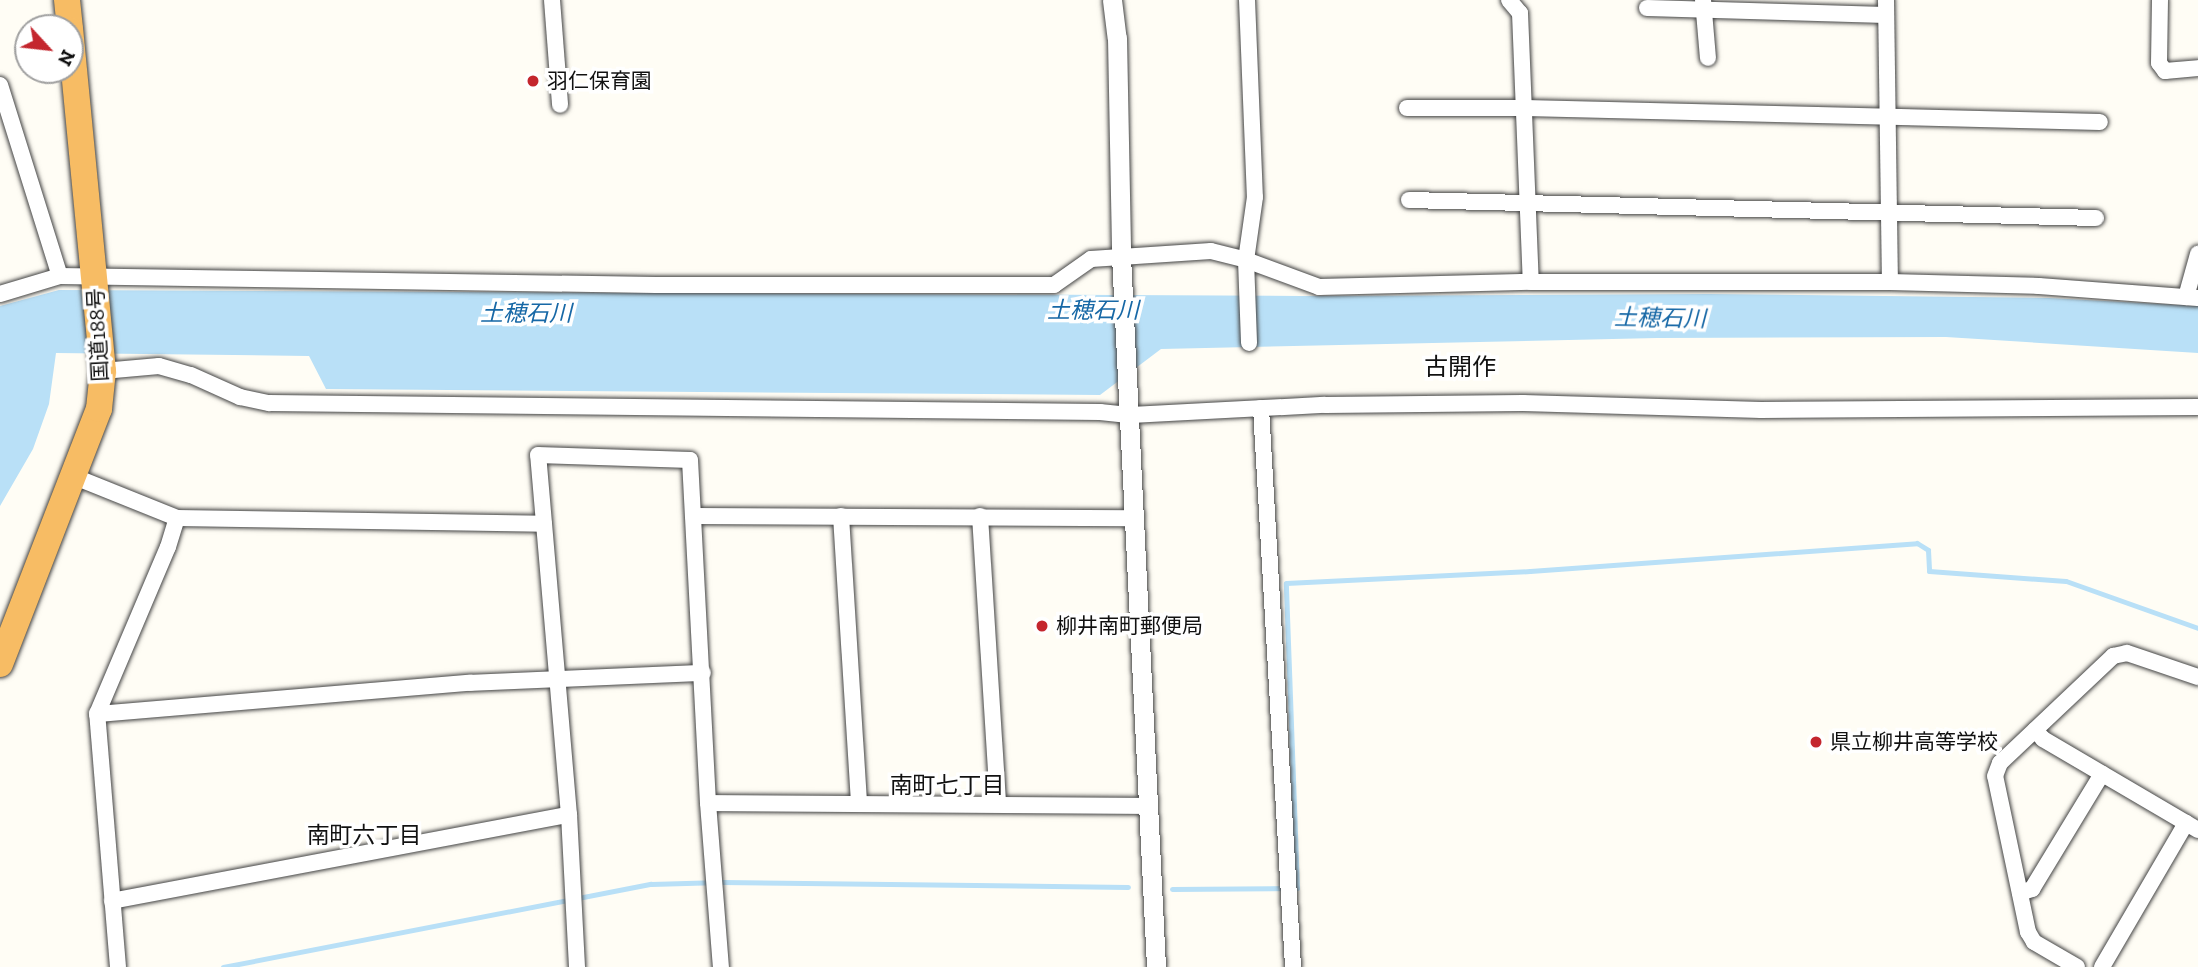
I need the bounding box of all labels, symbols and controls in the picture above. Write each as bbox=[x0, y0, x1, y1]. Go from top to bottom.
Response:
north arrow bbox=[14, 14, 84, 84]
text: N bbox=[53, 46, 80, 70]
place label: 羽仁保育園 bbox=[547, 68, 652, 94]
marker: 羽仁保育園 bbox=[525, 73, 541, 89]
street label: 国道188号 bbox=[83, 288, 113, 382]
water label: 土穂石川 bbox=[1047, 296, 1139, 324]
water label: 土穂石川 bbox=[480, 299, 572, 327]
water label: 土穂石川 bbox=[1614, 303, 1706, 333]
district label: 古開作 bbox=[1424, 353, 1496, 381]
place label: 柳井南町郵便局 bbox=[1056, 613, 1203, 639]
marker: 柳井南町郵便局 bbox=[1034, 618, 1050, 634]
place label: 県立柳井高等学校 bbox=[1830, 729, 1998, 755]
marker: 県立柳井高等学校 bbox=[1808, 734, 1824, 750]
district label: 南町七丁目 bbox=[890, 771, 1004, 799]
district label: 南町六丁目 bbox=[307, 821, 421, 849]

